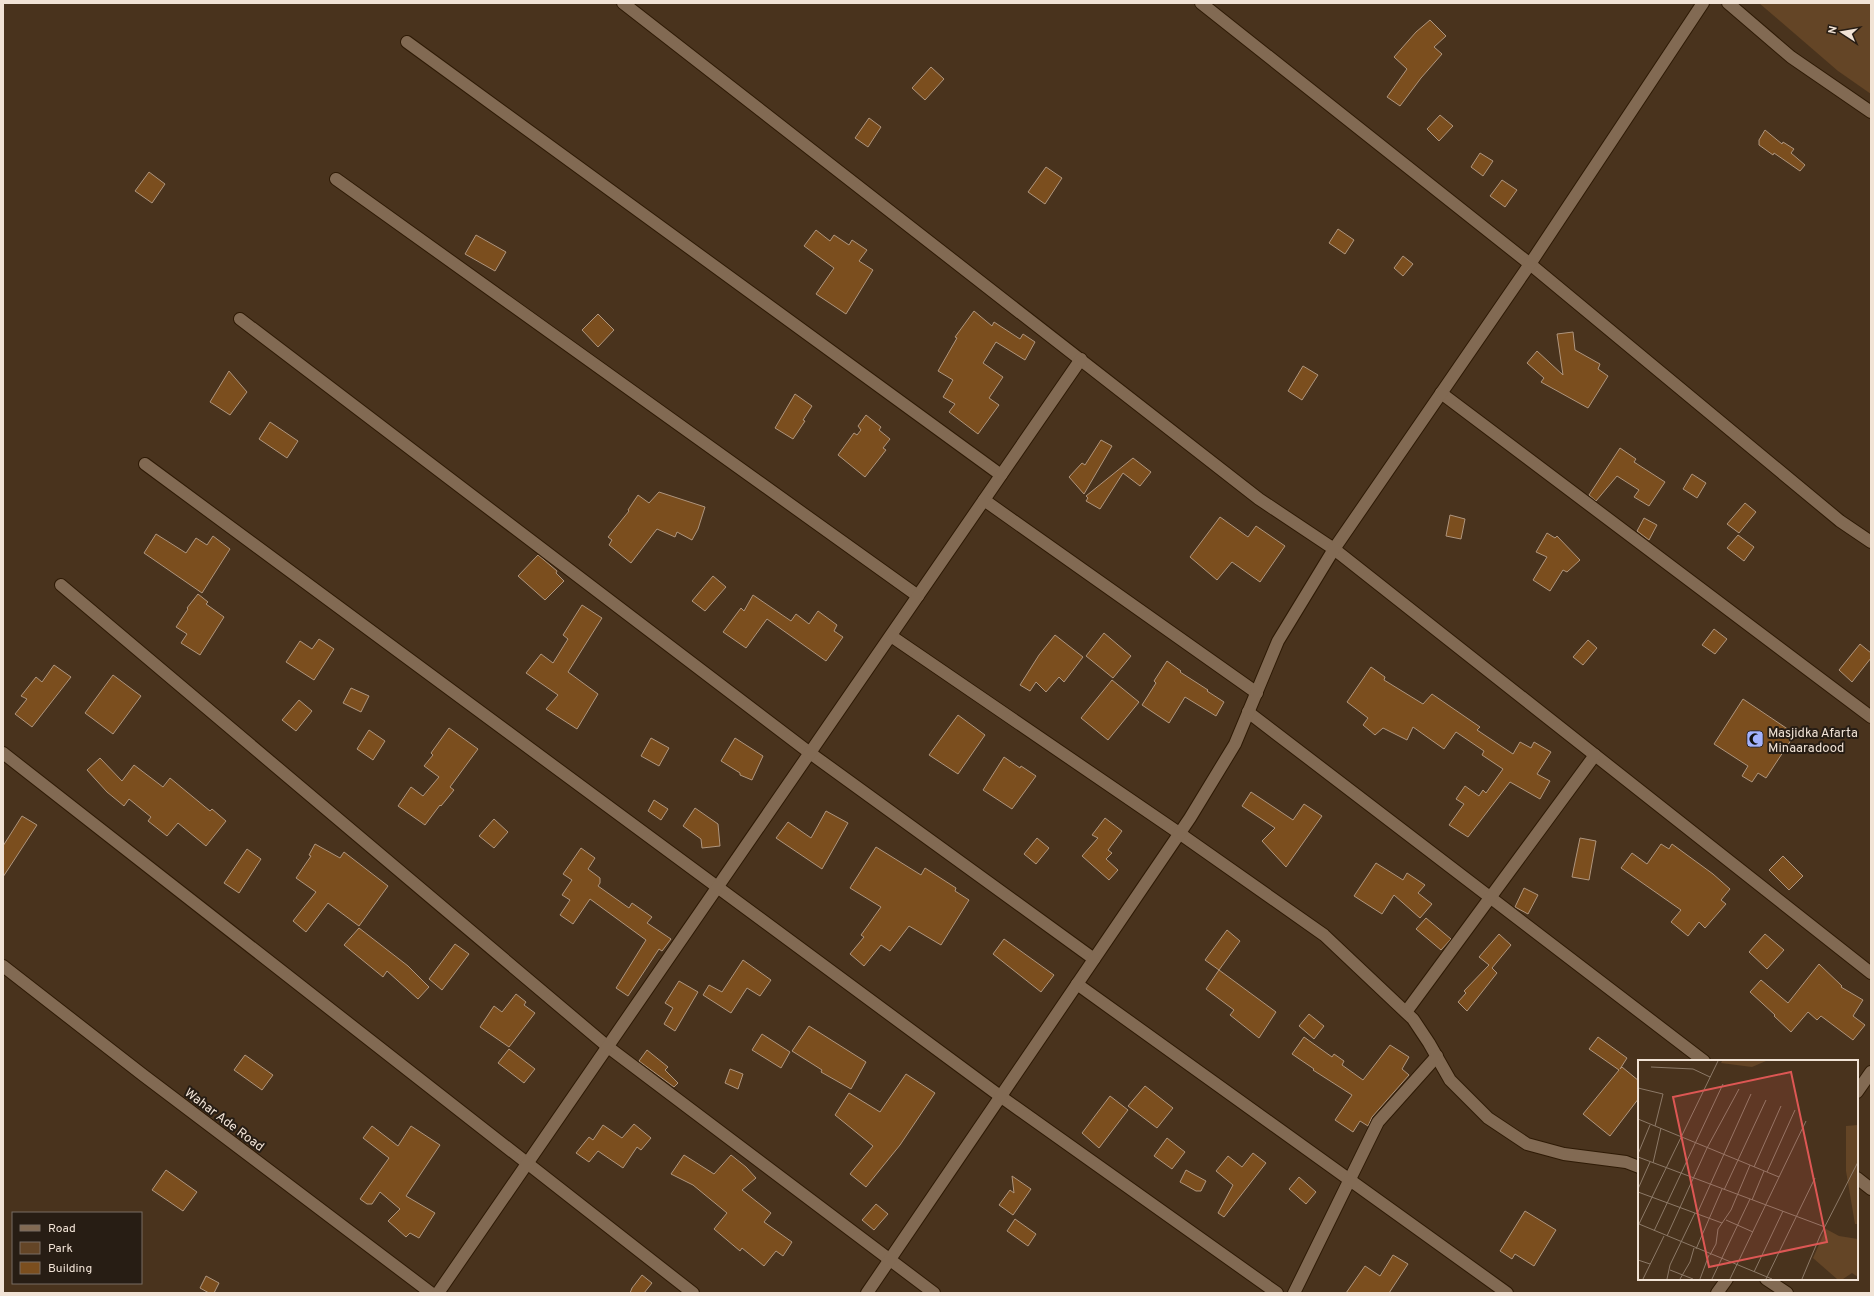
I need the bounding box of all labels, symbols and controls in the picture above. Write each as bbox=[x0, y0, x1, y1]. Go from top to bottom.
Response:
north arrow bbox=[1822, 12, 1862, 52]
text: N bbox=[1826, 25, 1841, 35]
place label: Masjidka Afarta Minaaradood bbox=[1768, 726, 1858, 757]
mosque icon: Masjidka Afarta Minaaradood bbox=[1745, 729, 1765, 749]
inset map bbox=[1638, 1060, 1858, 1280]
street label: Wahar Ade Road bbox=[181, 1085, 267, 1156]
legend bbox=[12, 1212, 142, 1284]
text: Road bbox=[48, 1221, 76, 1237]
text: Park bbox=[48, 1241, 73, 1257]
text: Building bbox=[48, 1261, 92, 1277]

